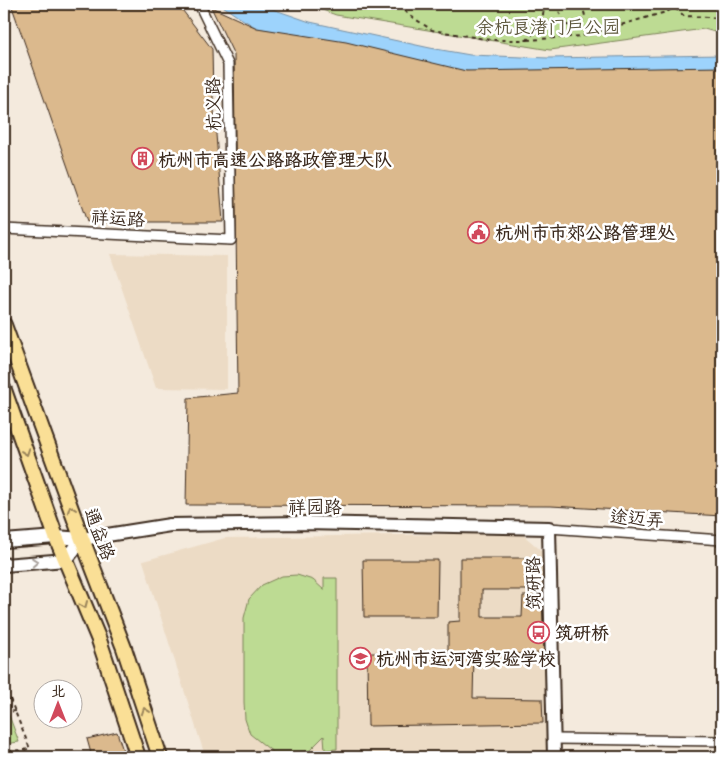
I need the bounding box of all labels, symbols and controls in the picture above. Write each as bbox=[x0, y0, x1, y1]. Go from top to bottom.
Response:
park label: 余杭良渚门户公园 bbox=[476, 15, 620, 38]
street label: 杭义路 bbox=[201, 77, 225, 131]
building icon: 杭州市高速公路路政管理大队 bbox=[130, 147, 154, 171]
place label: 杭州市高速公路路政管理大队 bbox=[158, 148, 392, 171]
street label: 祥运路 bbox=[90, 205, 146, 231]
public building icon: 杭州市市郊公路管理处 bbox=[467, 220, 491, 244]
place label: 杭州市市郊公路管理处 bbox=[495, 221, 675, 244]
one-way arrow bbox=[20, 448, 30, 456]
street label: 祥园路 bbox=[288, 495, 342, 518]
one-way arrow bbox=[67, 505, 77, 514]
street label: 通益路 bbox=[80, 505, 120, 563]
street label: 途迈弄 bbox=[609, 505, 665, 531]
street label: 筑研路 bbox=[521, 556, 545, 610]
one-way arrow bbox=[31, 557, 39, 568]
one-way arrow bbox=[78, 600, 89, 609]
bus stop icon: 筑研桥 bbox=[527, 620, 551, 644]
place label: 筑研桥 bbox=[555, 621, 609, 644]
school or university icon: 杭州市运河湾实验学校 bbox=[348, 646, 372, 670]
place label: 杭州市运河湾实验学校 bbox=[376, 647, 556, 670]
north arrow bbox=[32, 678, 82, 728]
text: 北 bbox=[51, 682, 65, 700]
one-way arrow bbox=[141, 707, 151, 716]

